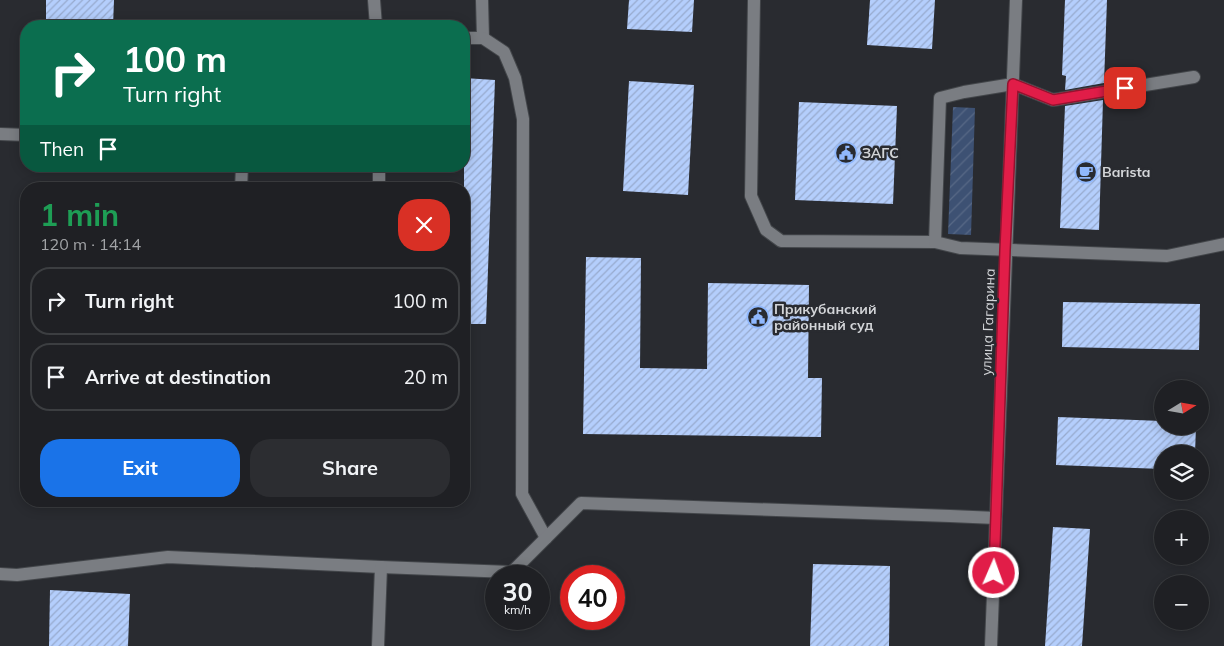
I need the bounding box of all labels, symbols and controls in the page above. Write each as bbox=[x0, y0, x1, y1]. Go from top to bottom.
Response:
text: 100 m bbox=[123, 37, 227, 81]
icon: right bbox=[40, 40, 105, 105]
pin bbox=[1104, 67, 1146, 109]
icon: arrive bbox=[1111, 74, 1139, 102]
text: Turn right bbox=[123, 80, 221, 108]
icon: arrive bbox=[94, 135, 122, 163]
text: Then bbox=[40, 137, 84, 161]
public building icon: ЗАГС bbox=[834, 141, 858, 165]
place label: ЗАГС bbox=[862, 144, 899, 162]
cafe icon: Barista bbox=[1074, 160, 1098, 184]
place label: Barista bbox=[1102, 163, 1150, 181]
text: 1 min bbox=[40, 196, 119, 234]
button: close bbox=[398, 199, 450, 251]
text: 120 m · 14:14 bbox=[40, 234, 141, 254]
street label: улица Гагарина bbox=[977, 268, 999, 376]
icon: right bbox=[42, 287, 70, 315]
text: Turn right bbox=[85, 289, 174, 313]
text: 100 m bbox=[392, 289, 448, 313]
place label: Прикубанский районный суд bbox=[774, 300, 877, 334]
public building icon: Прикубанский районный суд bbox=[746, 305, 770, 329]
icon: arrive bbox=[42, 363, 70, 391]
text: Arrive at destination bbox=[85, 365, 271, 389]
text: 20 m bbox=[404, 365, 448, 389]
north arrow bbox=[1154, 380, 1209, 435]
map controls bbox=[1154, 380, 1209, 630]
button: Exit bbox=[40, 439, 240, 497]
button: Share bbox=[250, 439, 450, 497]
button: layers bbox=[1154, 445, 1209, 500]
button: + bbox=[1154, 510, 1209, 565]
position arrow bbox=[967, 546, 1019, 598]
speed limit sign: 40 bbox=[560, 565, 625, 630]
button: − bbox=[1154, 575, 1209, 630]
text: 30 bbox=[502, 576, 533, 607]
text: km/h bbox=[504, 602, 531, 617]

